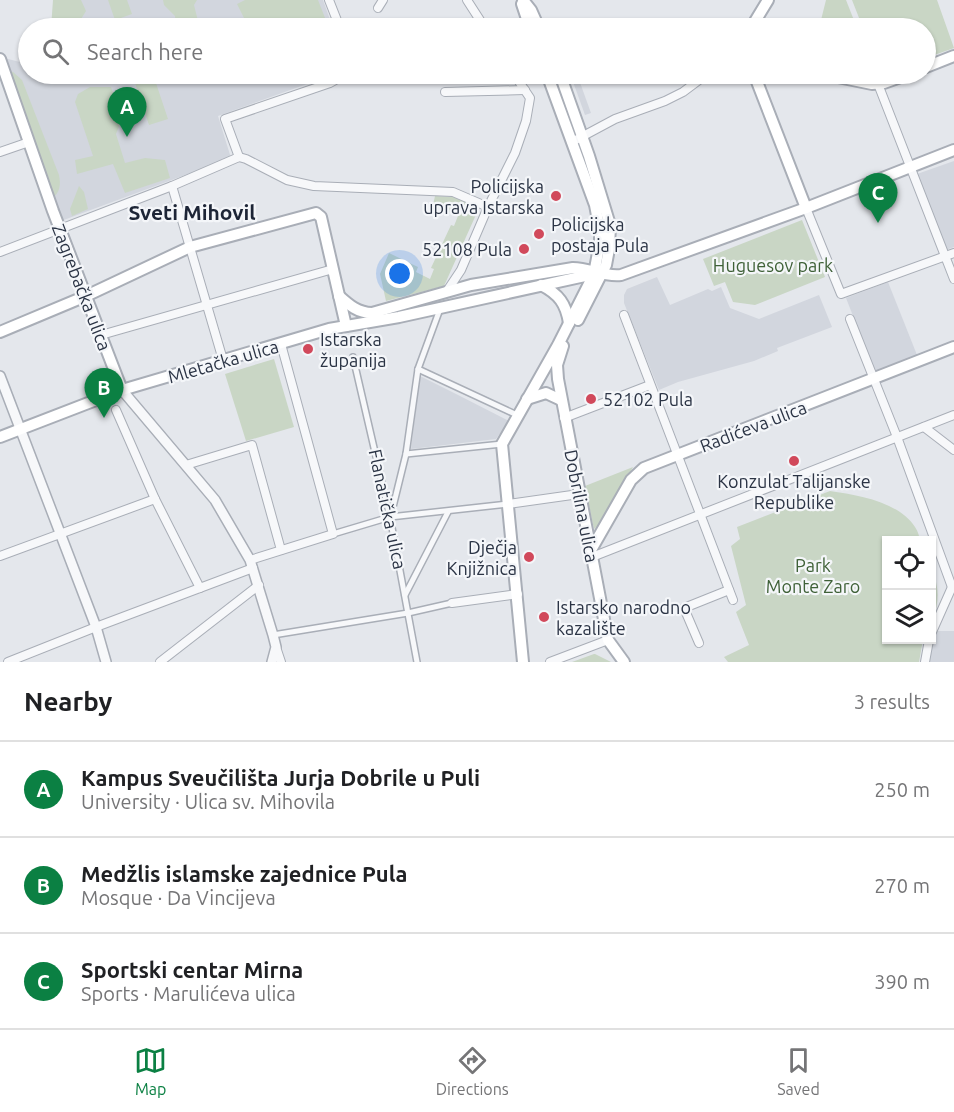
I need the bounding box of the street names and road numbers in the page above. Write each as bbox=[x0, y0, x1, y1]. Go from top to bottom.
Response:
street label: Zagrebačka ulica bbox=[49, 221, 115, 353]
street label: Mletačka ulica bbox=[165, 336, 281, 386]
street label: Radićeva ulica bbox=[697, 396, 809, 456]
street label: Flanatička ulica bbox=[366, 447, 410, 571]
street label: Dobrilina ulica bbox=[561, 448, 603, 564]

